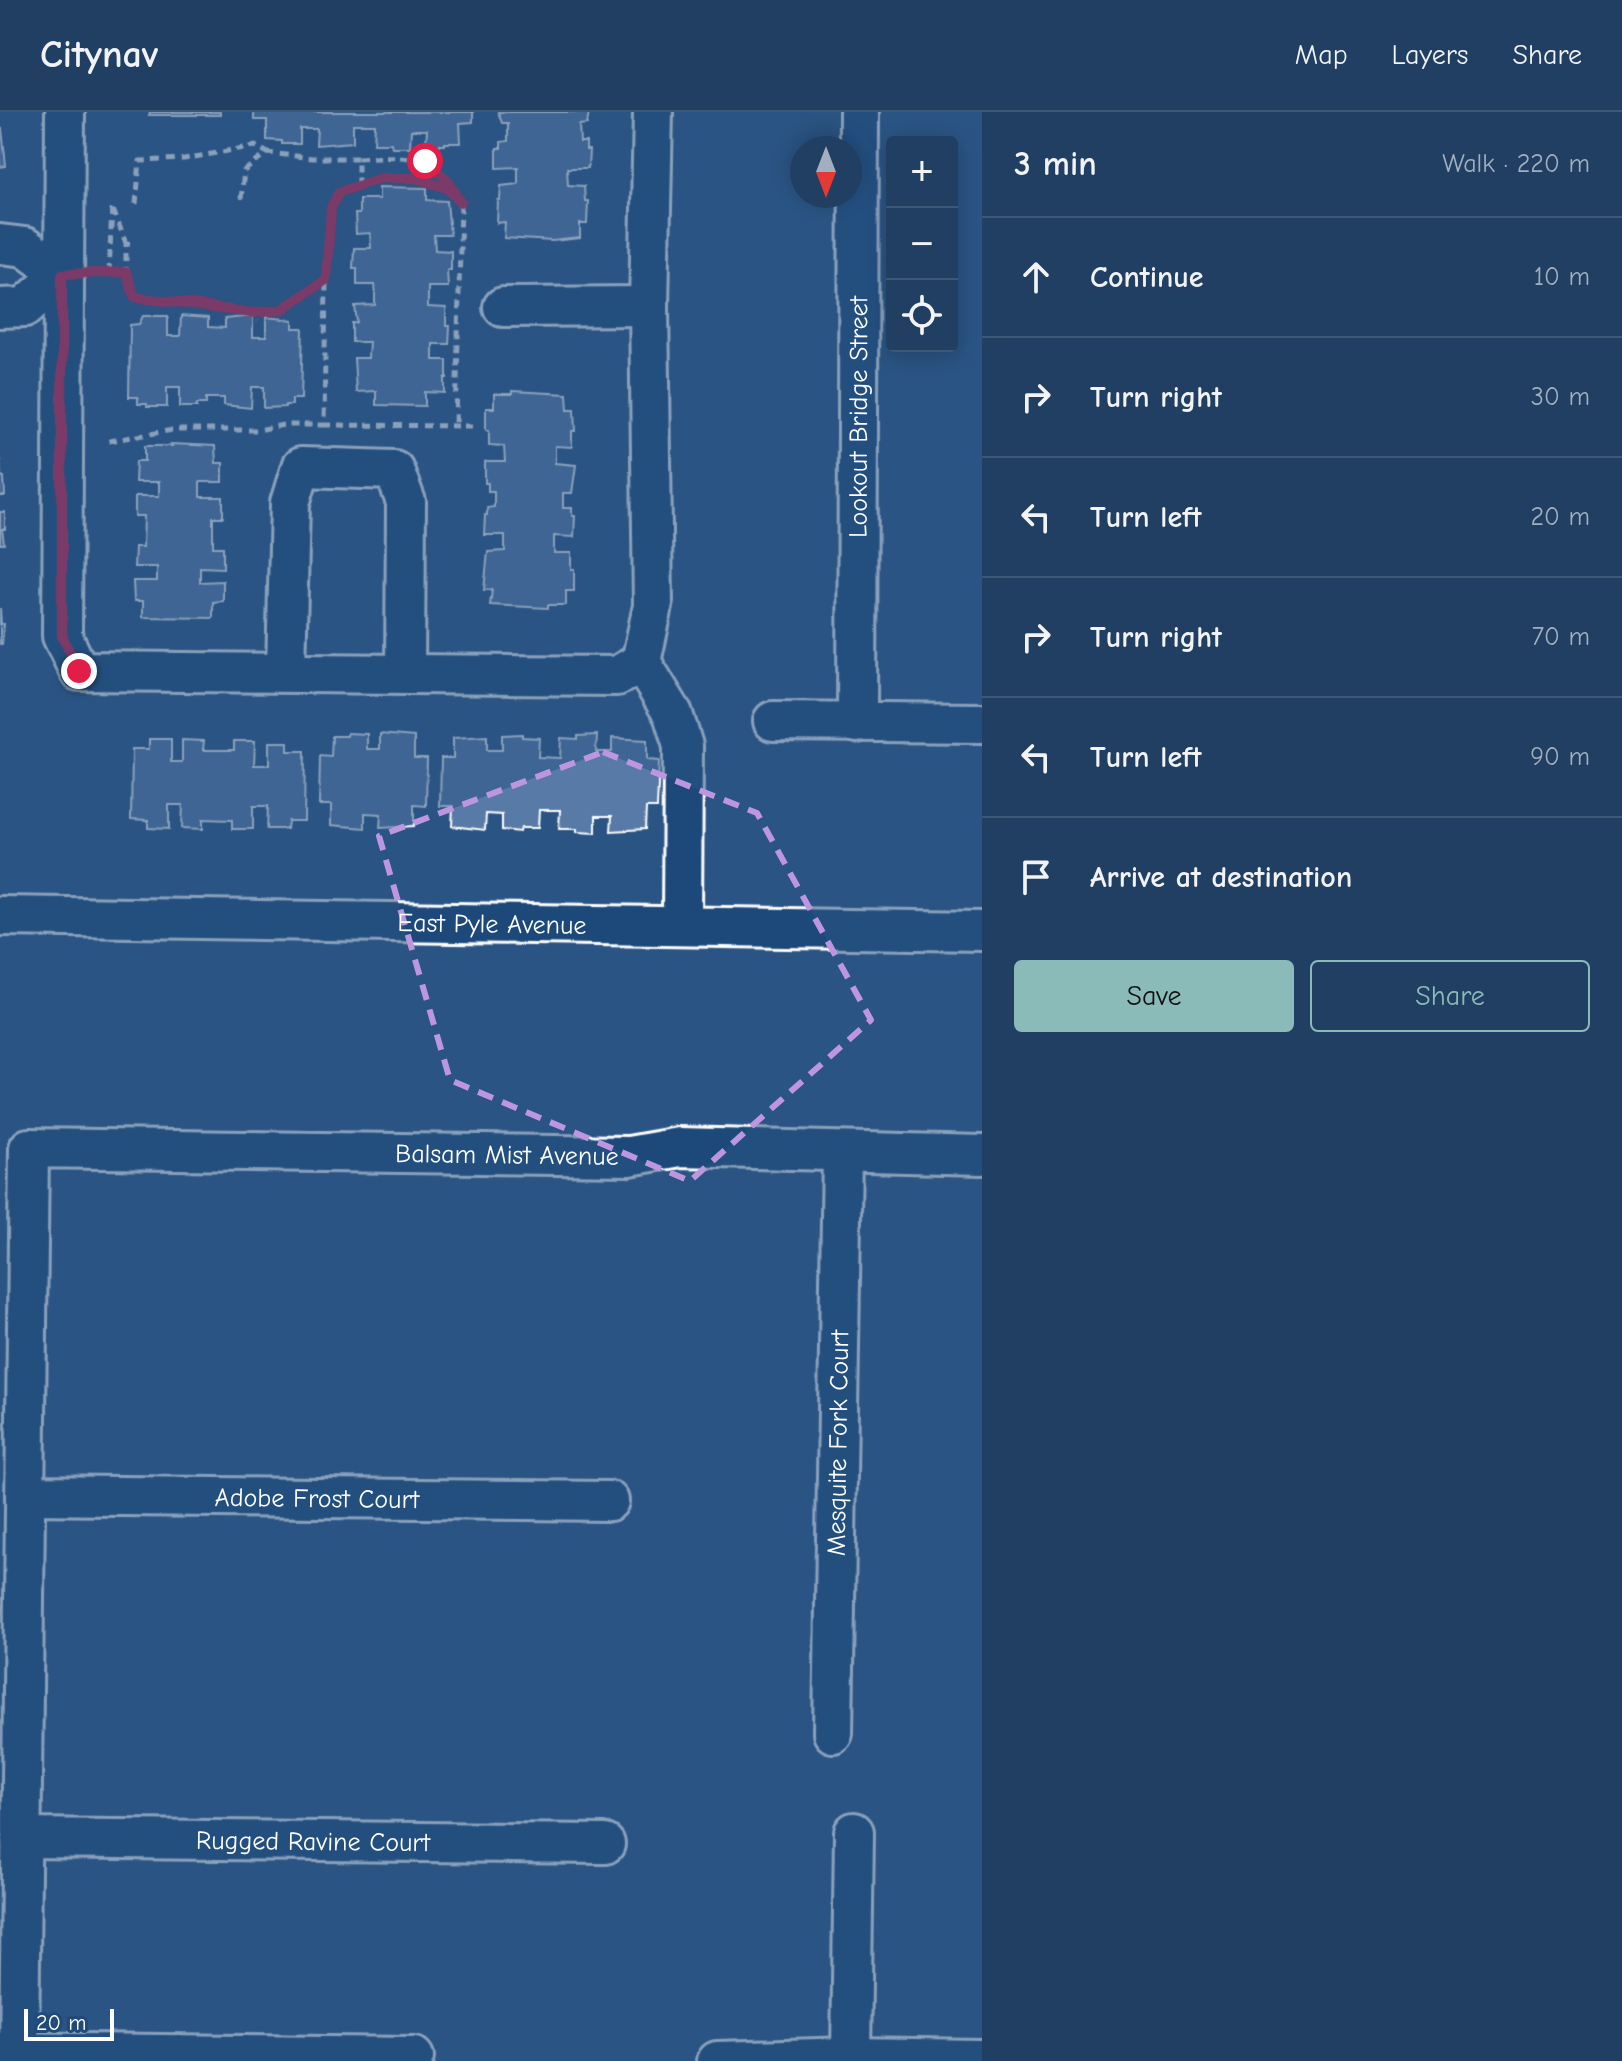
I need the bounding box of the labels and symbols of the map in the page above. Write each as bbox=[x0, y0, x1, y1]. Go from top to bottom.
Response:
north arrow bbox=[790, 136, 862, 208]
route start bbox=[407, 143, 443, 179]
street label: Lookout Bridge Street bbox=[844, 294, 874, 538]
route end bbox=[61, 653, 97, 689]
street label: East Pyle Avenue bbox=[397, 908, 587, 941]
street label: Balsam Mist Avenue bbox=[395, 1139, 619, 1172]
street label: Mesquite Fork Court bbox=[822, 1328, 855, 1556]
street label: Adobe Frost Court bbox=[215, 1483, 421, 1515]
street label: Rugged Ravine Court bbox=[196, 1826, 432, 1858]
scale bar bbox=[24, 2005, 114, 2041]

